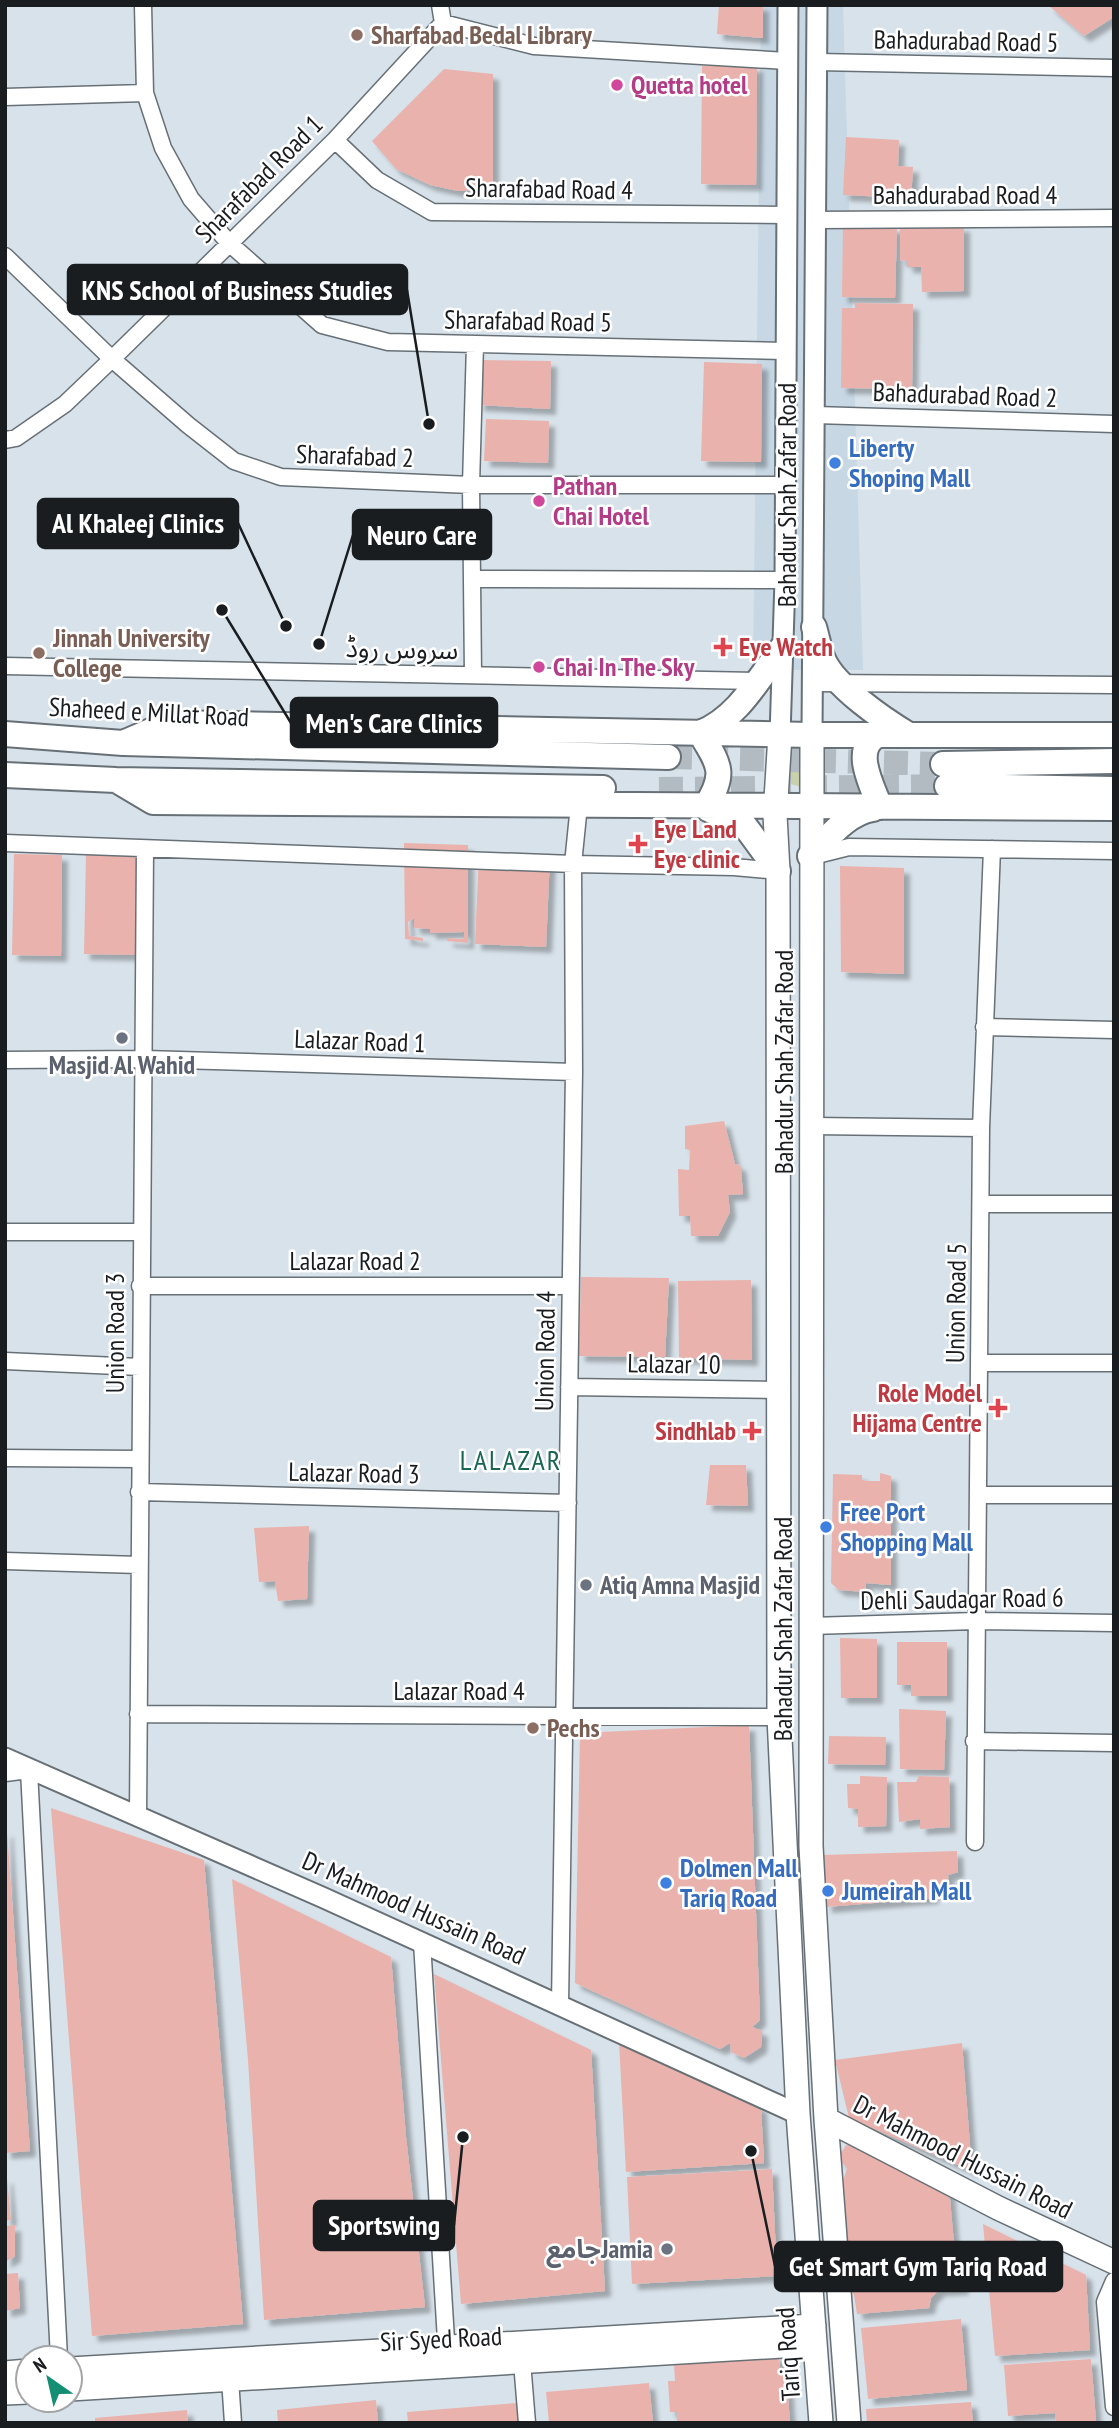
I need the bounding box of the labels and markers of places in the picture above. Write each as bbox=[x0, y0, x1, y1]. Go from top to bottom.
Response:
place label: Sharfabad Bedal Library bbox=[371, 18, 592, 51]
marker: Sharfabad Bedal Library bbox=[349, 27, 365, 43]
place label: Quetta hotel bbox=[631, 68, 748, 101]
marker: Quetta hotel bbox=[609, 77, 625, 93]
callout: KNS School of Business Studies bbox=[68, 265, 407, 314]
place label: Liberty Shoping Mall bbox=[849, 431, 971, 494]
marker: Liberty Shoping Mall bbox=[827, 455, 843, 471]
place label: Pathan Chai Hotel bbox=[553, 469, 650, 532]
marker: Pathan Chai Hotel bbox=[531, 493, 547, 509]
callout: Al Khaleej Clinics bbox=[38, 499, 238, 548]
callout: Neuro Care bbox=[353, 510, 491, 559]
place label: Jinnah University College bbox=[52, 621, 210, 684]
place label: Eye Watch bbox=[739, 630, 833, 663]
marker: Eye Watch bbox=[713, 637, 733, 657]
marker: Jinnah University College bbox=[31, 645, 47, 661]
place label: Chai In The Sky bbox=[553, 650, 695, 683]
marker: Chai In The Sky bbox=[531, 659, 547, 675]
callout: Men's Care Clinics bbox=[291, 698, 497, 747]
place label: Eye Land Eye clinic bbox=[654, 812, 740, 875]
marker: Eye Land Eye clinic bbox=[628, 834, 648, 854]
marker: Masjid Al Wahid bbox=[114, 1030, 130, 1046]
place label: Masjid Al Wahid bbox=[49, 1048, 195, 1081]
place label: Role Model Hijama Centre bbox=[852, 1376, 983, 1439]
marker: Role Model Hijama Centre bbox=[988, 1398, 1008, 1418]
place label: Sindhlab bbox=[655, 1414, 736, 1447]
marker: Sindhlab bbox=[742, 1421, 762, 1441]
place label: Free Port Shopping Mall bbox=[840, 1495, 974, 1558]
marker: Free Port Shopping Mall bbox=[818, 1519, 834, 1535]
place label: Atiq Amna Masjid bbox=[599, 1568, 760, 1601]
marker: Atiq Amna Masjid bbox=[578, 1577, 594, 1593]
place label: Pechs bbox=[547, 1711, 600, 1744]
marker: Pechs bbox=[525, 1720, 541, 1736]
place label: Dolmen Mall Tariq Road bbox=[680, 1851, 798, 1914]
place label: Jumeirah Mall bbox=[841, 1874, 972, 1907]
marker: Dolmen Mall Tariq Road bbox=[658, 1875, 674, 1891]
marker: Jumeirah Mall bbox=[820, 1883, 836, 1899]
callout: Sportswing bbox=[314, 2201, 454, 2250]
place label: جامعJamia bbox=[546, 2232, 653, 2268]
marker: جامعJamia bbox=[659, 2241, 675, 2257]
callout: Get Smart Gym Tariq Road bbox=[775, 2242, 1062, 2291]

